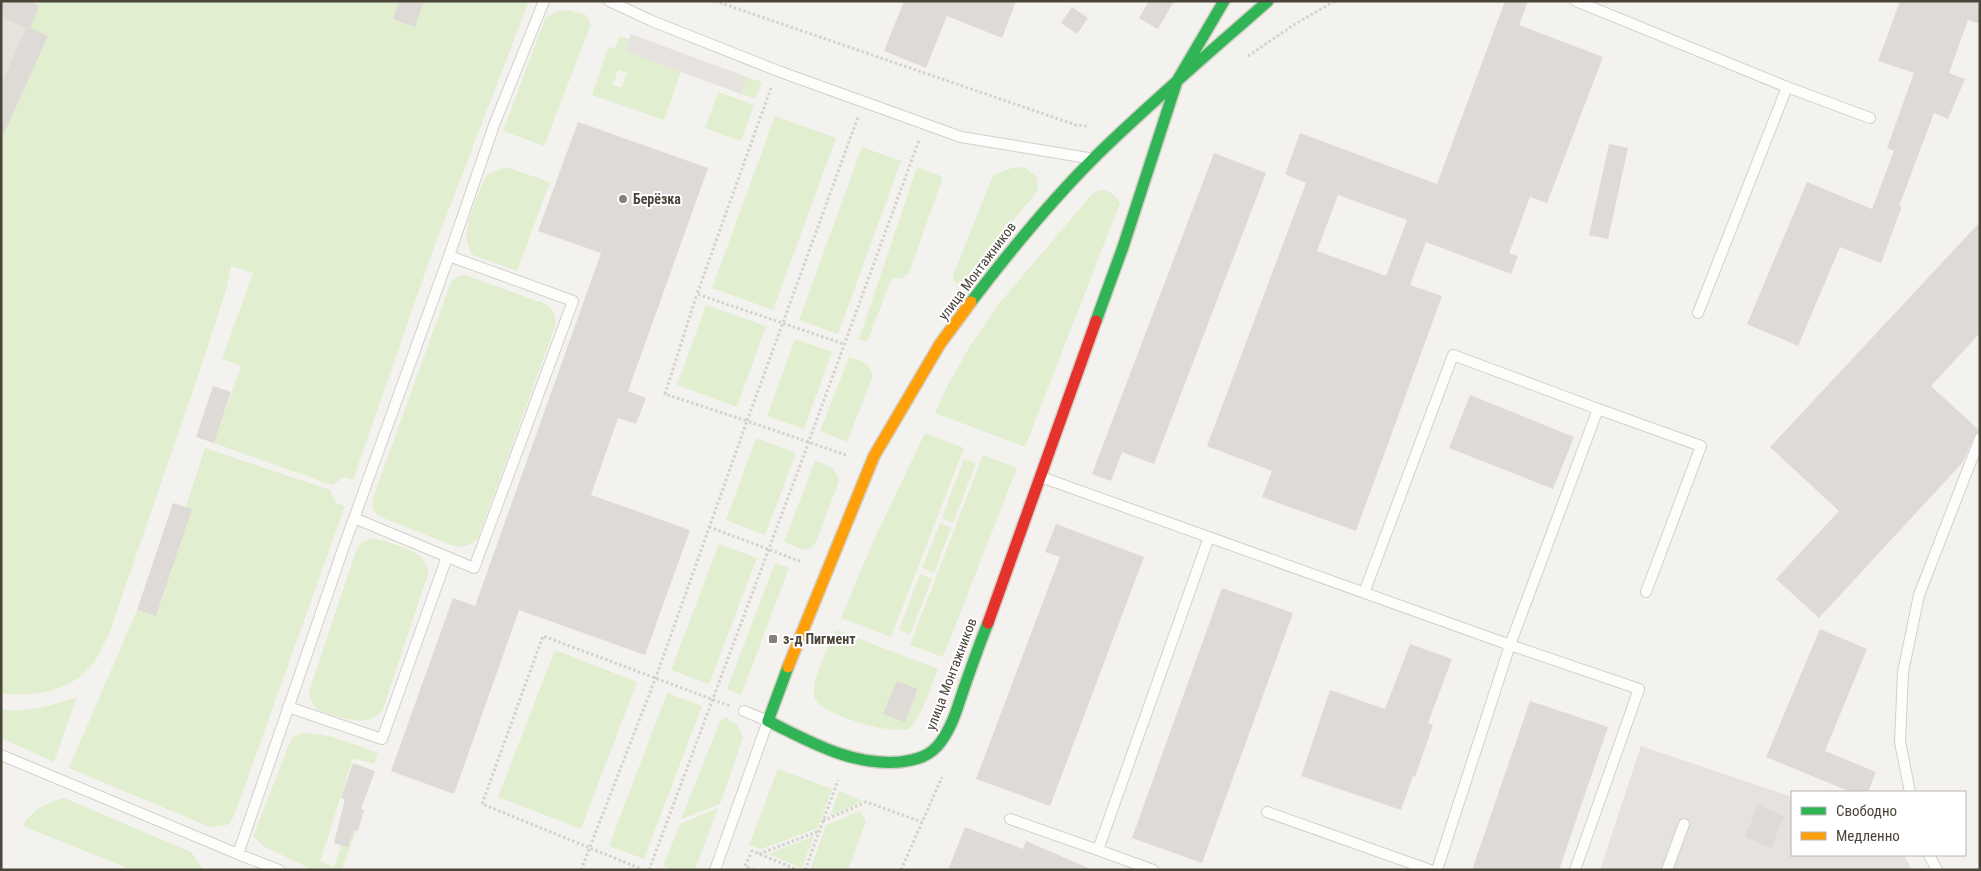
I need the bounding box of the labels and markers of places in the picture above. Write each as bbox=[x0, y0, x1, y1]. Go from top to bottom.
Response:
place label: Берёзка bbox=[633, 191, 681, 207]
marker: Берёзка bbox=[617, 193, 629, 205]
place label: з-д Пигмент bbox=[783, 631, 856, 647]
marker: з-д Пигмент bbox=[767, 633, 779, 645]

